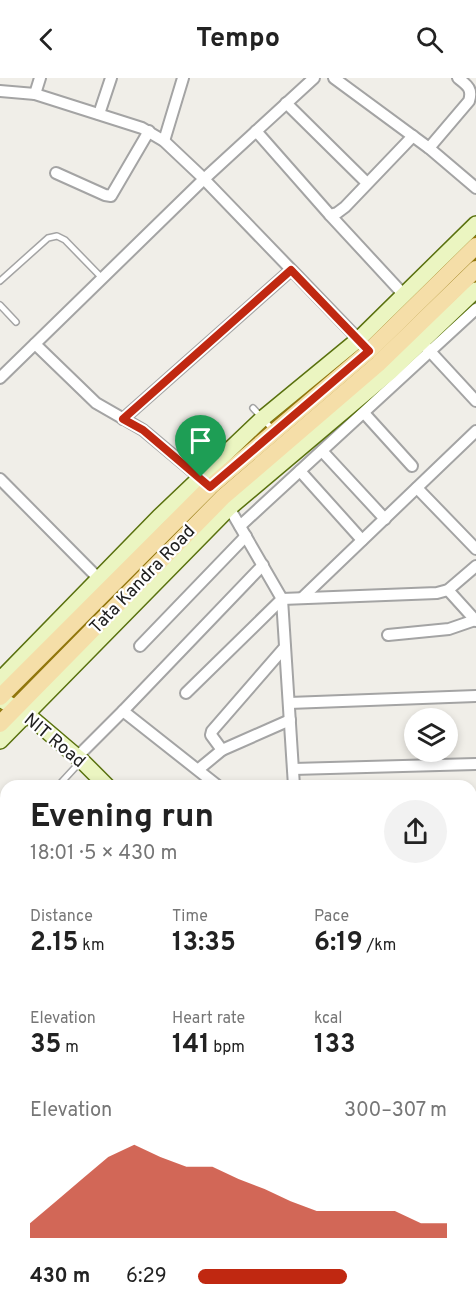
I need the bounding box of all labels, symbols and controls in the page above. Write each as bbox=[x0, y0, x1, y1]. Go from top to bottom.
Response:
text: Tempo bbox=[196, 22, 280, 56]
icon: back bbox=[30, 23, 63, 56]
icon: search bbox=[413, 23, 446, 56]
pin bbox=[175, 415, 226, 477]
icon: arrive bbox=[184, 424, 217, 457]
street label: Tata Kandra Road bbox=[85, 521, 201, 639]
map controls bbox=[404, 708, 458, 762]
button: layers bbox=[404, 708, 458, 762]
street label: NIT Road bbox=[19, 709, 90, 774]
text: Evening run bbox=[30, 797, 214, 839]
button: share bbox=[384, 800, 447, 863]
text: 18:01 · 5 × 430 m bbox=[30, 841, 177, 867]
text: Distance bbox=[30, 907, 93, 927]
text: Time bbox=[172, 907, 208, 927]
text: Pace bbox=[314, 907, 349, 927]
text: 2.15 bbox=[30, 927, 79, 960]
text: 13:35 bbox=[172, 927, 236, 960]
text: 6:19 bbox=[314, 927, 363, 960]
text: km bbox=[79, 936, 104, 956]
text: /km bbox=[363, 936, 396, 956]
text: Elevation bbox=[30, 1009, 96, 1029]
text: Heart rate bbox=[172, 1009, 245, 1029]
text: kcal bbox=[314, 1009, 342, 1029]
text: 35 bbox=[30, 1029, 61, 1062]
text: 141 bbox=[172, 1029, 210, 1062]
text: 133 bbox=[314, 1029, 356, 1062]
text: m bbox=[61, 1038, 79, 1058]
text: bpm bbox=[210, 1038, 245, 1058]
text: Elevation bbox=[30, 1098, 112, 1124]
text: 300–307 m bbox=[344, 1098, 447, 1124]
text: 430 m bbox=[30, 1264, 90, 1290]
text: 6:29 bbox=[126, 1264, 167, 1290]

